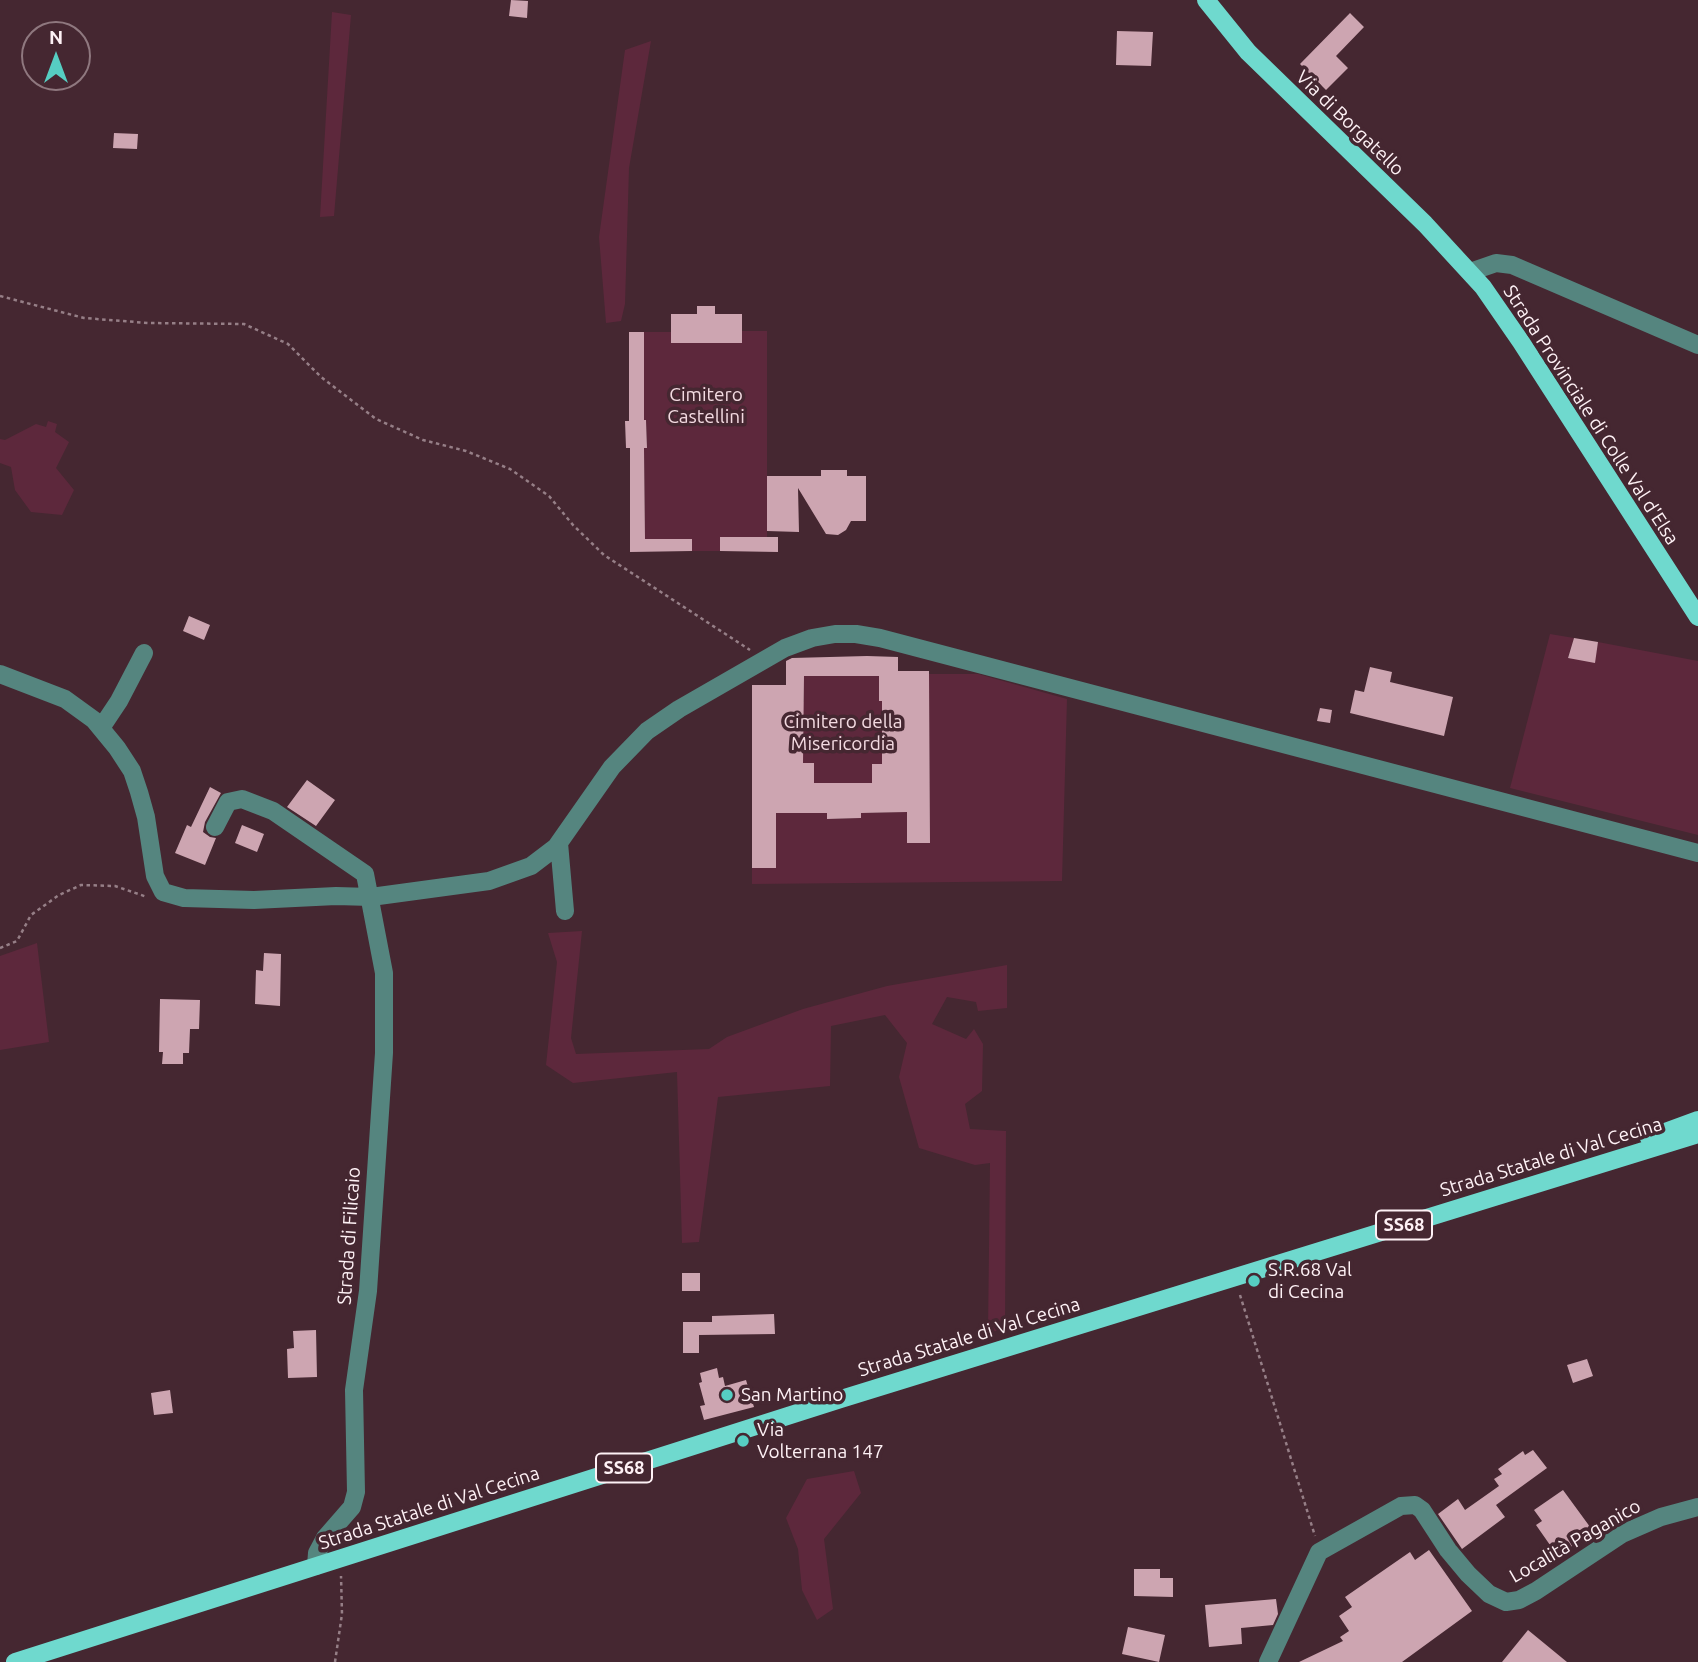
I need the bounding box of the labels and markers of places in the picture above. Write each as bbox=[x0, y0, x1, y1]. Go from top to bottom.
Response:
place label: S.R.68 Val di Cecina bbox=[1268, 1259, 1352, 1303]
marker: S.R.68 Val di Cecina bbox=[1246, 1273, 1262, 1289]
place label: San Martino bbox=[741, 1384, 843, 1406]
marker: San Martino bbox=[719, 1387, 735, 1403]
place label: Via Volterrana 147 bbox=[757, 1419, 884, 1463]
marker: Via Volterrana 147 bbox=[735, 1433, 751, 1449]

